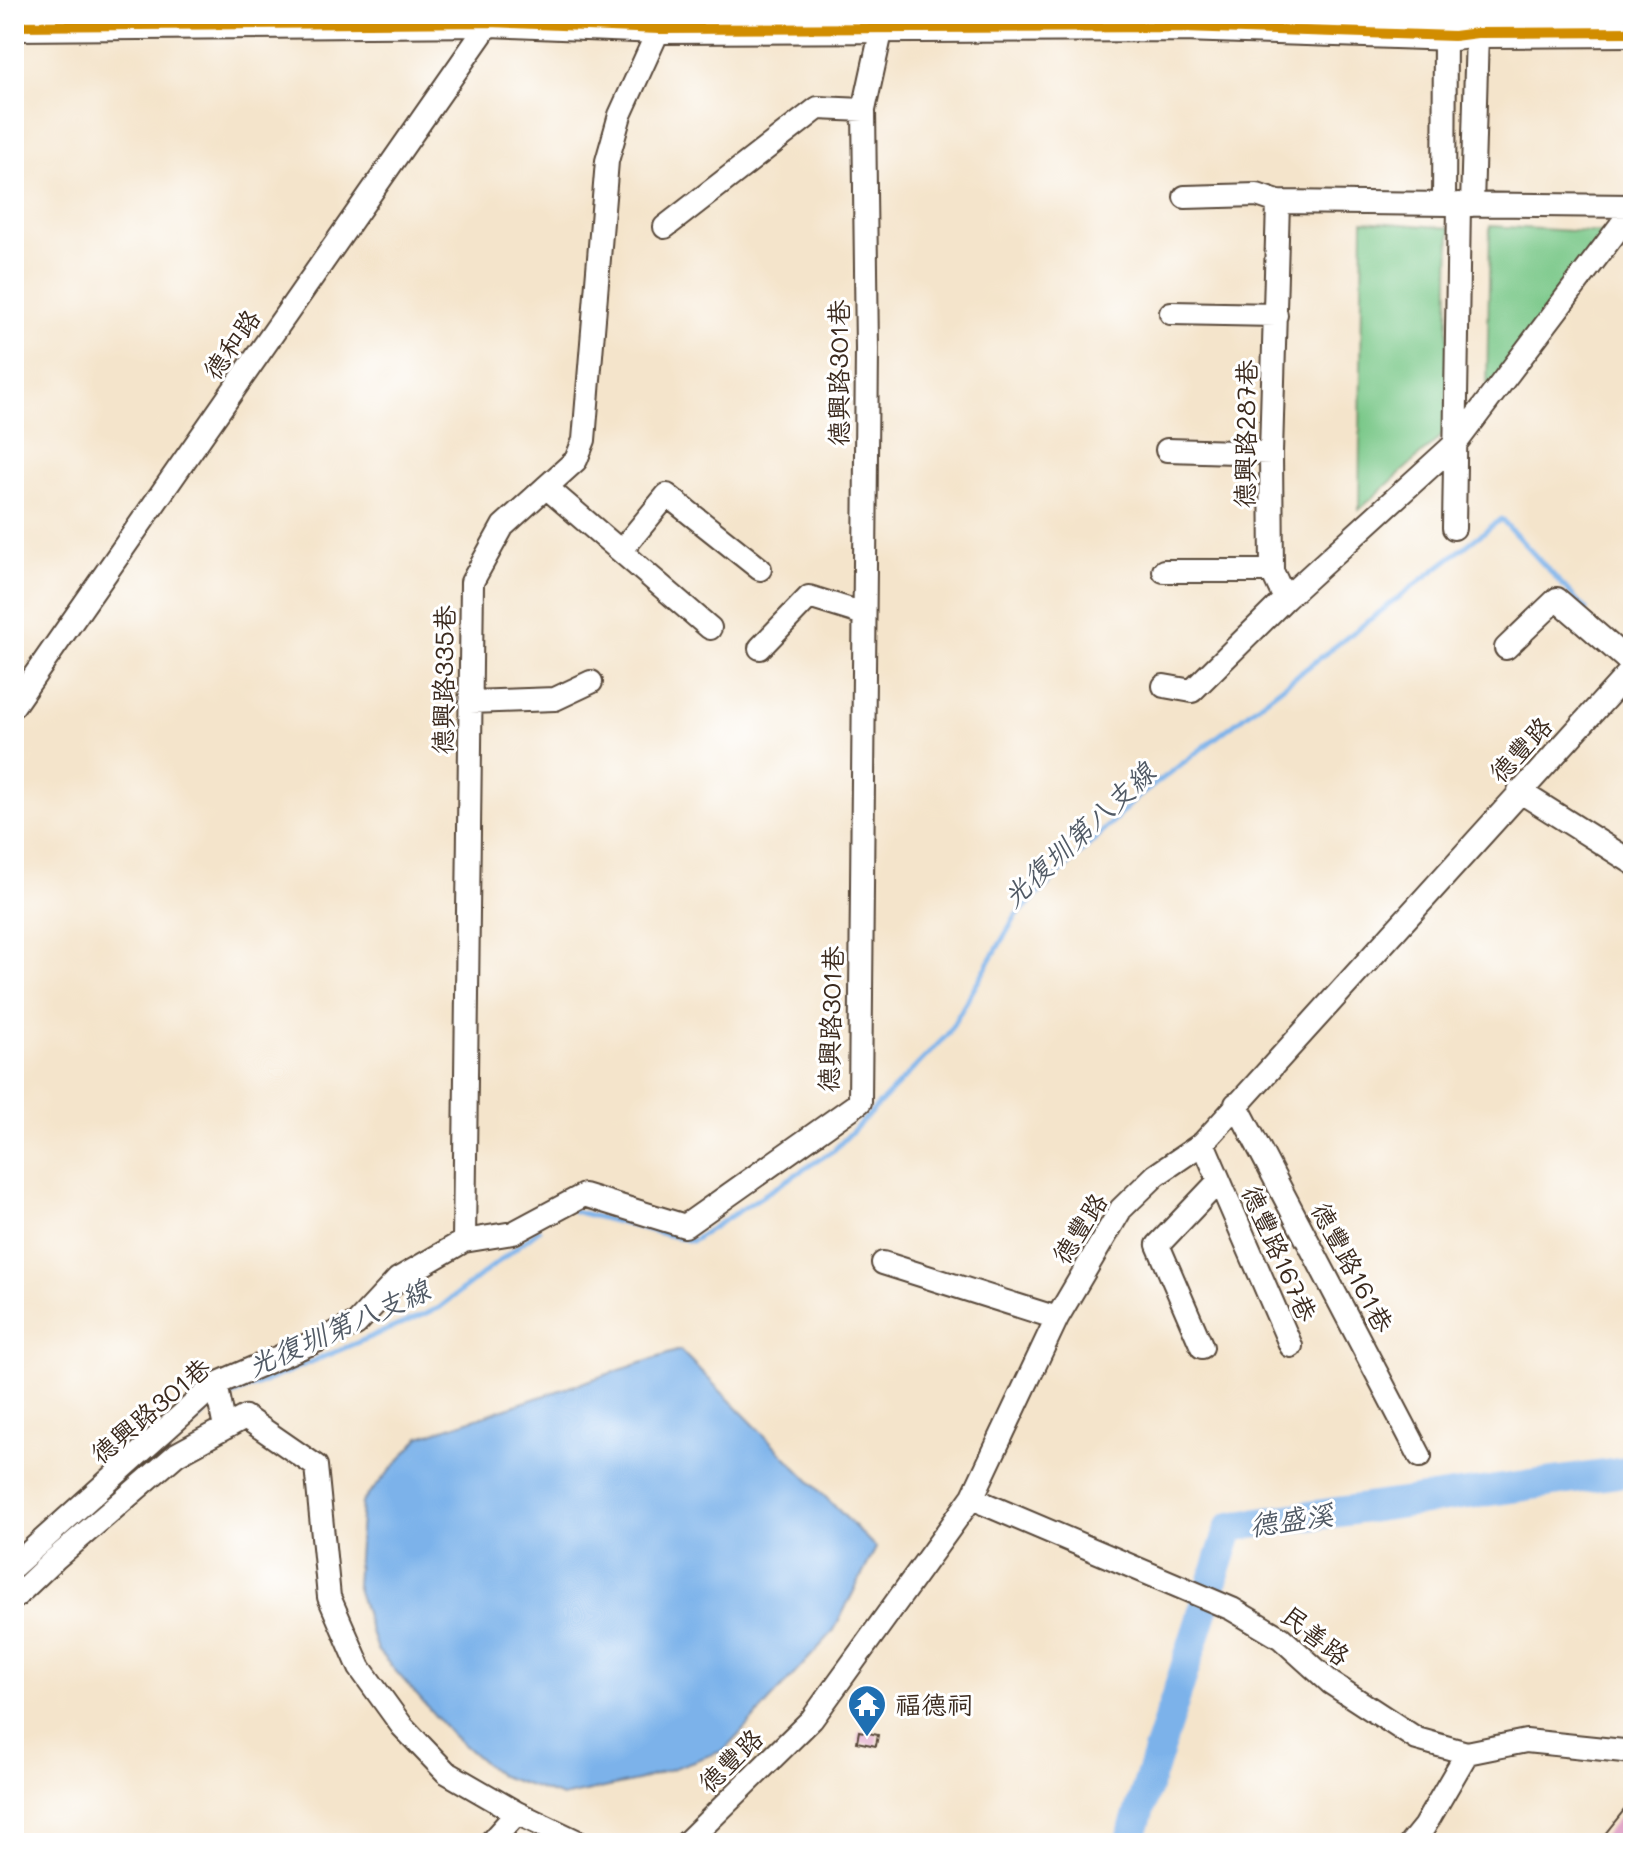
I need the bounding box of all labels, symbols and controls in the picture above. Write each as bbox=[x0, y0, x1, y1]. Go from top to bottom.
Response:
street label: 德興路301巷 bbox=[821, 300, 855, 446]
street label: 德和路 bbox=[195, 302, 267, 386]
street label: 德興路287巷 bbox=[1227, 359, 1263, 509]
street label: 德興路335巷 bbox=[425, 605, 461, 755]
street label: 德豐路 bbox=[1481, 709, 1559, 789]
water label: 光復圳第八支線 bbox=[994, 753, 1163, 914]
street label: 德興路301巷 bbox=[810, 945, 850, 1093]
street label: 德豐路167巷 bbox=[1235, 1179, 1325, 1327]
street label: 德豐路 bbox=[1043, 1186, 1115, 1270]
street label: 德豐路161巷 bbox=[1304, 1196, 1402, 1338]
water label: 光復圳第八支線 bbox=[241, 1270, 437, 1383]
street label: 德興路301巷 bbox=[83, 1350, 217, 1470]
water label: 德盛溪 bbox=[1247, 1495, 1337, 1543]
street label: 民善路 bbox=[1275, 1598, 1357, 1672]
temple icon: 福德祠 bbox=[846, 1683, 888, 1738]
place label: 福德祠 bbox=[895, 1687, 973, 1721]
street label: 德豐路 bbox=[690, 1721, 770, 1799]

